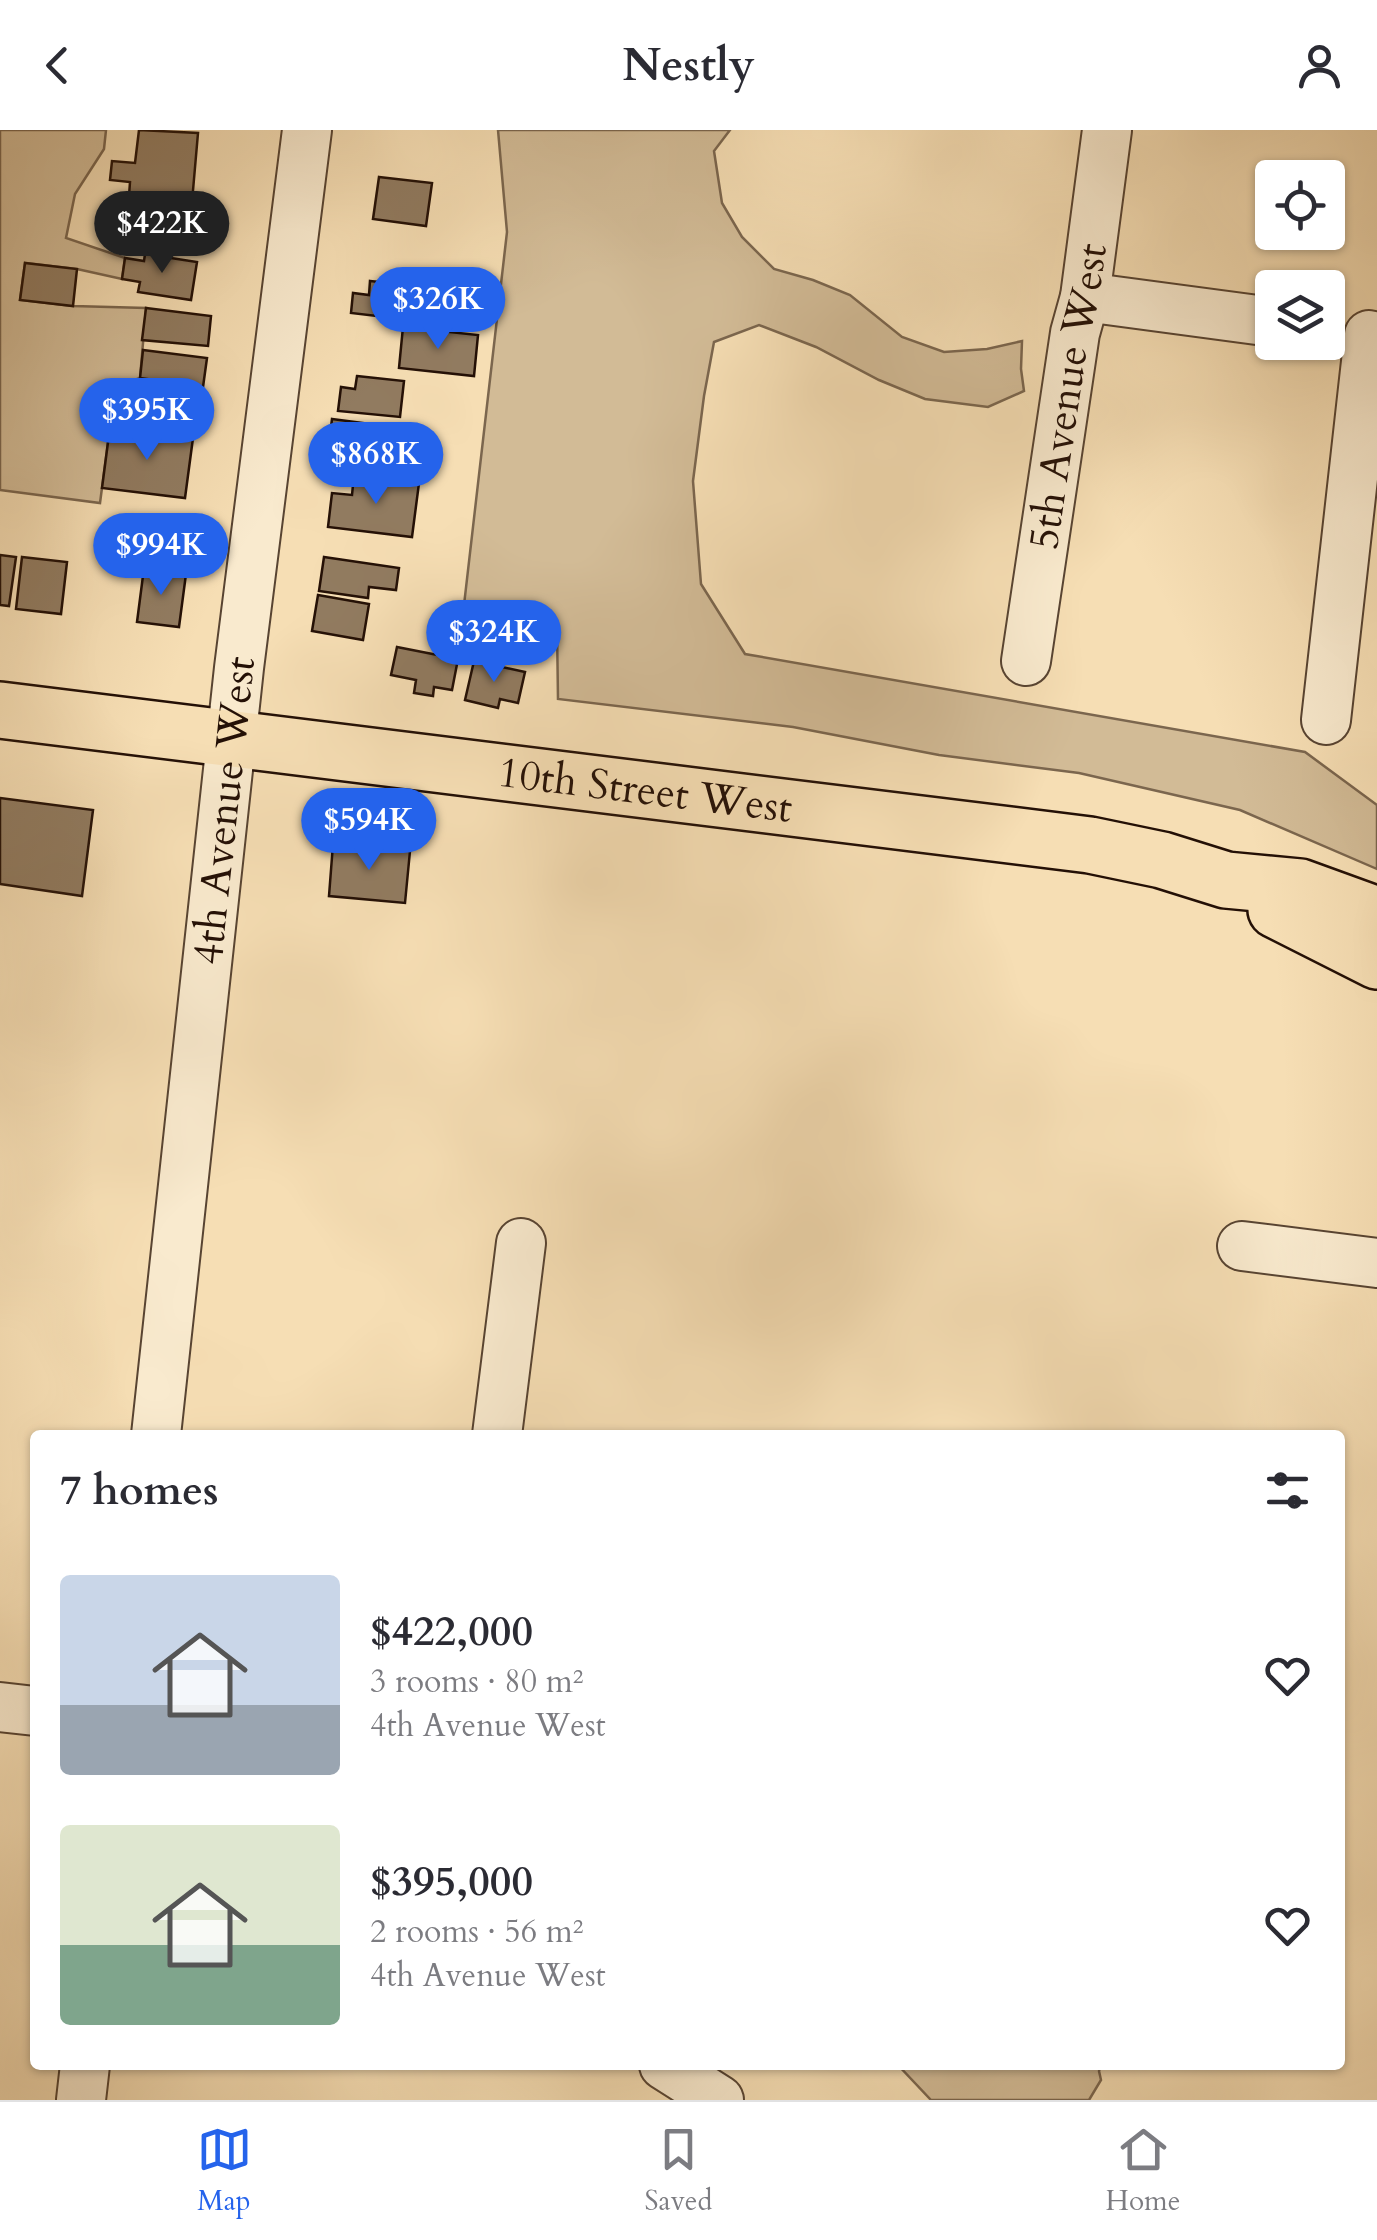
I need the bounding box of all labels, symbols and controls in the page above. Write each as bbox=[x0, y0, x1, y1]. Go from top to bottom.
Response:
text: Nestly bbox=[622, 35, 755, 96]
icon: back bbox=[30, 38, 85, 93]
icon: person bbox=[1292, 38, 1347, 93]
map controls bbox=[1255, 160, 1345, 360]
button: locate bbox=[1255, 160, 1345, 250]
pin: $422K bbox=[92, 191, 232, 276]
text: $422K bbox=[116, 201, 208, 245]
street label: 5th Avenue West bbox=[1015, 240, 1120, 553]
pin: $326K bbox=[368, 267, 508, 352]
button: layers bbox=[1255, 270, 1345, 360]
text: $326K bbox=[392, 277, 484, 321]
pin: $395K bbox=[77, 378, 217, 463]
text: $395K bbox=[101, 388, 193, 432]
pin: $868K bbox=[306, 422, 446, 507]
text: $868K bbox=[330, 432, 422, 476]
pin: $994K bbox=[91, 513, 231, 598]
text: $994K bbox=[115, 523, 207, 567]
pin: $324K bbox=[424, 600, 564, 685]
text: $324K bbox=[448, 610, 540, 654]
street label: 4th Avenue West bbox=[179, 653, 269, 968]
street label: 10th Street West bbox=[495, 743, 795, 836]
pin: $594K bbox=[299, 788, 439, 873]
text: $594K bbox=[323, 798, 415, 842]
text: 7 homes bbox=[60, 1462, 218, 1519]
icon: filters bbox=[1260, 1463, 1315, 1518]
text: $422,000 bbox=[370, 1603, 533, 1660]
icon: home bbox=[140, 1615, 260, 1735]
icon: heart bbox=[1260, 1648, 1315, 1703]
text: 3 rooms · 80 m² bbox=[370, 1660, 583, 1704]
text: 4th Avenue West bbox=[370, 1704, 606, 1748]
text: $395,000 bbox=[370, 1853, 533, 1910]
icon: home bbox=[140, 1865, 260, 1985]
icon: heart bbox=[1260, 1898, 1315, 1953]
text: 2 rooms · 56 m² bbox=[370, 1910, 583, 1954]
text: 4th Avenue West bbox=[370, 1954, 606, 1998]
tab: Map bbox=[197, 2122, 252, 2220]
tab: Saved bbox=[645, 2122, 712, 2220]
tab: Home bbox=[1106, 2122, 1180, 2220]

